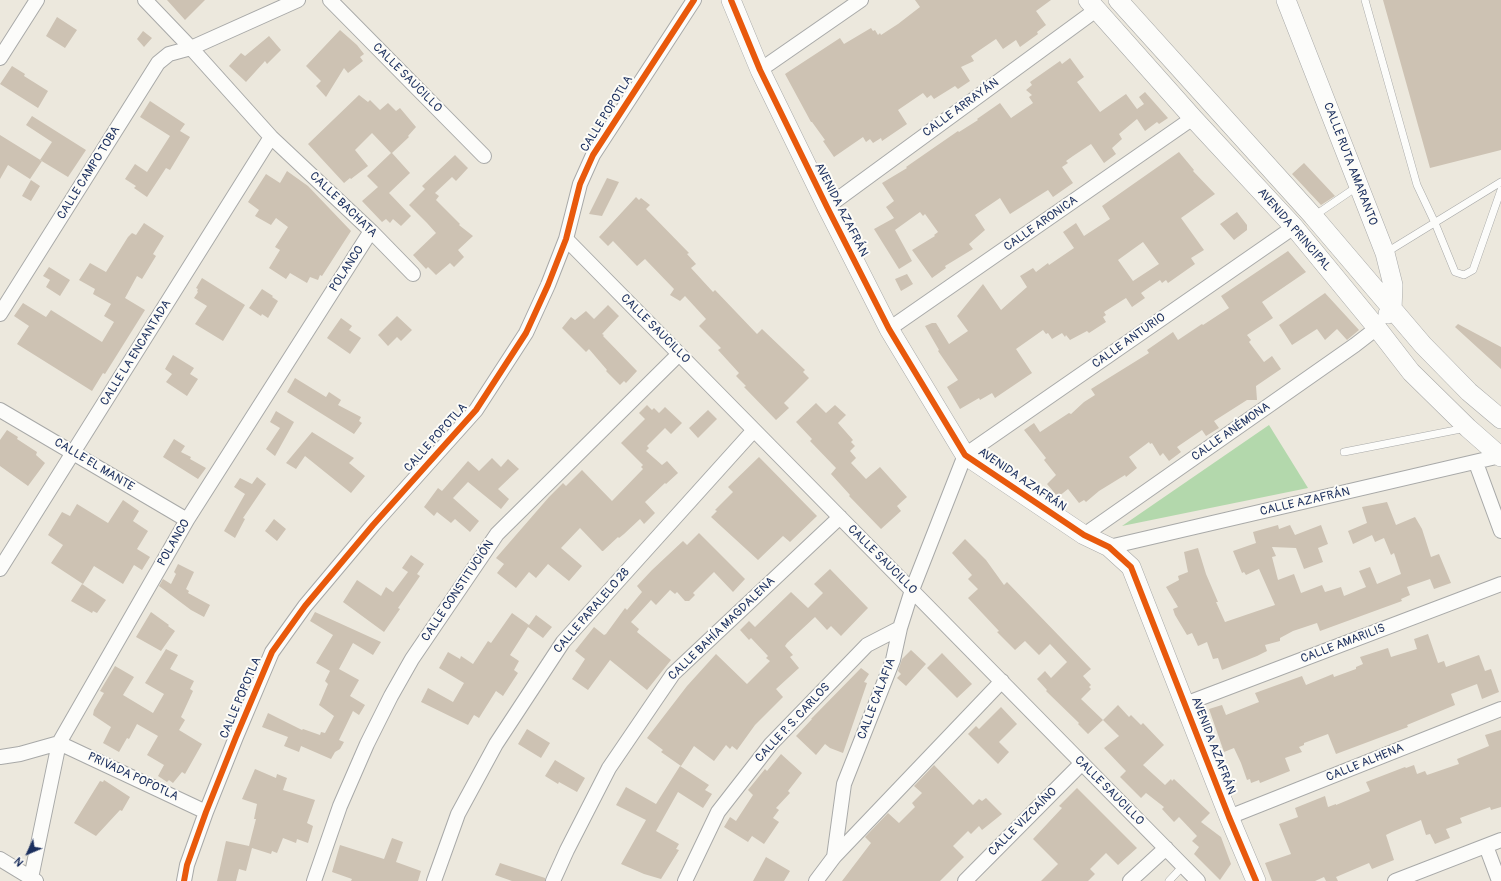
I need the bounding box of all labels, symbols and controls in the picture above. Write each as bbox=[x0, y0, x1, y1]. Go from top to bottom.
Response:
street label: CALLE SAUCILLO bbox=[369, 40, 445, 116]
street label: CALLE POPOTLA bbox=[578, 73, 636, 155]
street label: CALLE ARRAYÁN bbox=[920, 76, 1002, 140]
street label: CALLE RUTA AMARANTO bbox=[1320, 101, 1380, 227]
street label: CALLE CAMPO TOBA bbox=[55, 124, 123, 222]
street label: AVENIDA AZAFRÁN bbox=[811, 161, 871, 259]
street label: CALLE BACHATA bbox=[306, 169, 380, 241]
street label: AVENIDA PRINCIPAL bbox=[1254, 186, 1334, 274]
street label: CALLE ARONICA bbox=[1001, 193, 1081, 255]
street label: POLANCO bbox=[327, 244, 367, 294]
street label: CALLE SAUCILLO bbox=[617, 291, 693, 367]
street label: CALLE LA ENCANTADA bbox=[98, 297, 174, 409]
street label: CALLE ANTURIO bbox=[1090, 310, 1168, 372]
street label: CALLE ANÉMONA bbox=[1189, 400, 1273, 464]
street label: CALLE POPOTLA bbox=[401, 401, 471, 475]
street label: CALLE EL MANTE bbox=[51, 435, 137, 495]
street label: AVENIDA AZAFRÁN bbox=[975, 445, 1069, 515]
street label: CALLE AZAFRÁN bbox=[1259, 485, 1351, 519]
street label: POLANCO bbox=[155, 517, 193, 569]
street label: CALLE SAUCILLO bbox=[844, 522, 920, 598]
street label: CALLE CONSTITUCIÓN bbox=[419, 538, 497, 644]
street label: CALLE PARALELO 28 bbox=[551, 565, 633, 657]
street label: CALLE BAHÍA MAGDALENA bbox=[666, 574, 778, 684]
street label: CALLE AMARILIS bbox=[1299, 621, 1387, 667]
street label: CALLE POPOTLA bbox=[217, 655, 265, 741]
street label: CALLE CALAFIA bbox=[855, 656, 899, 742]
street label: CALLE P. S. CARLOS bbox=[753, 680, 833, 766]
street label: AVENIDA AZAFRÁN bbox=[1188, 695, 1238, 797]
street label: CALLE ALHENA bbox=[1324, 741, 1406, 785]
street label: PRIVADA POPOTLA bbox=[85, 750, 181, 804]
street label: CALLE SAUCILLO bbox=[1071, 753, 1147, 829]
street label: CALLE VIZCAÍNO bbox=[986, 785, 1060, 859]
north arrow bbox=[8, 833, 48, 873]
text: N bbox=[12, 854, 26, 869]

